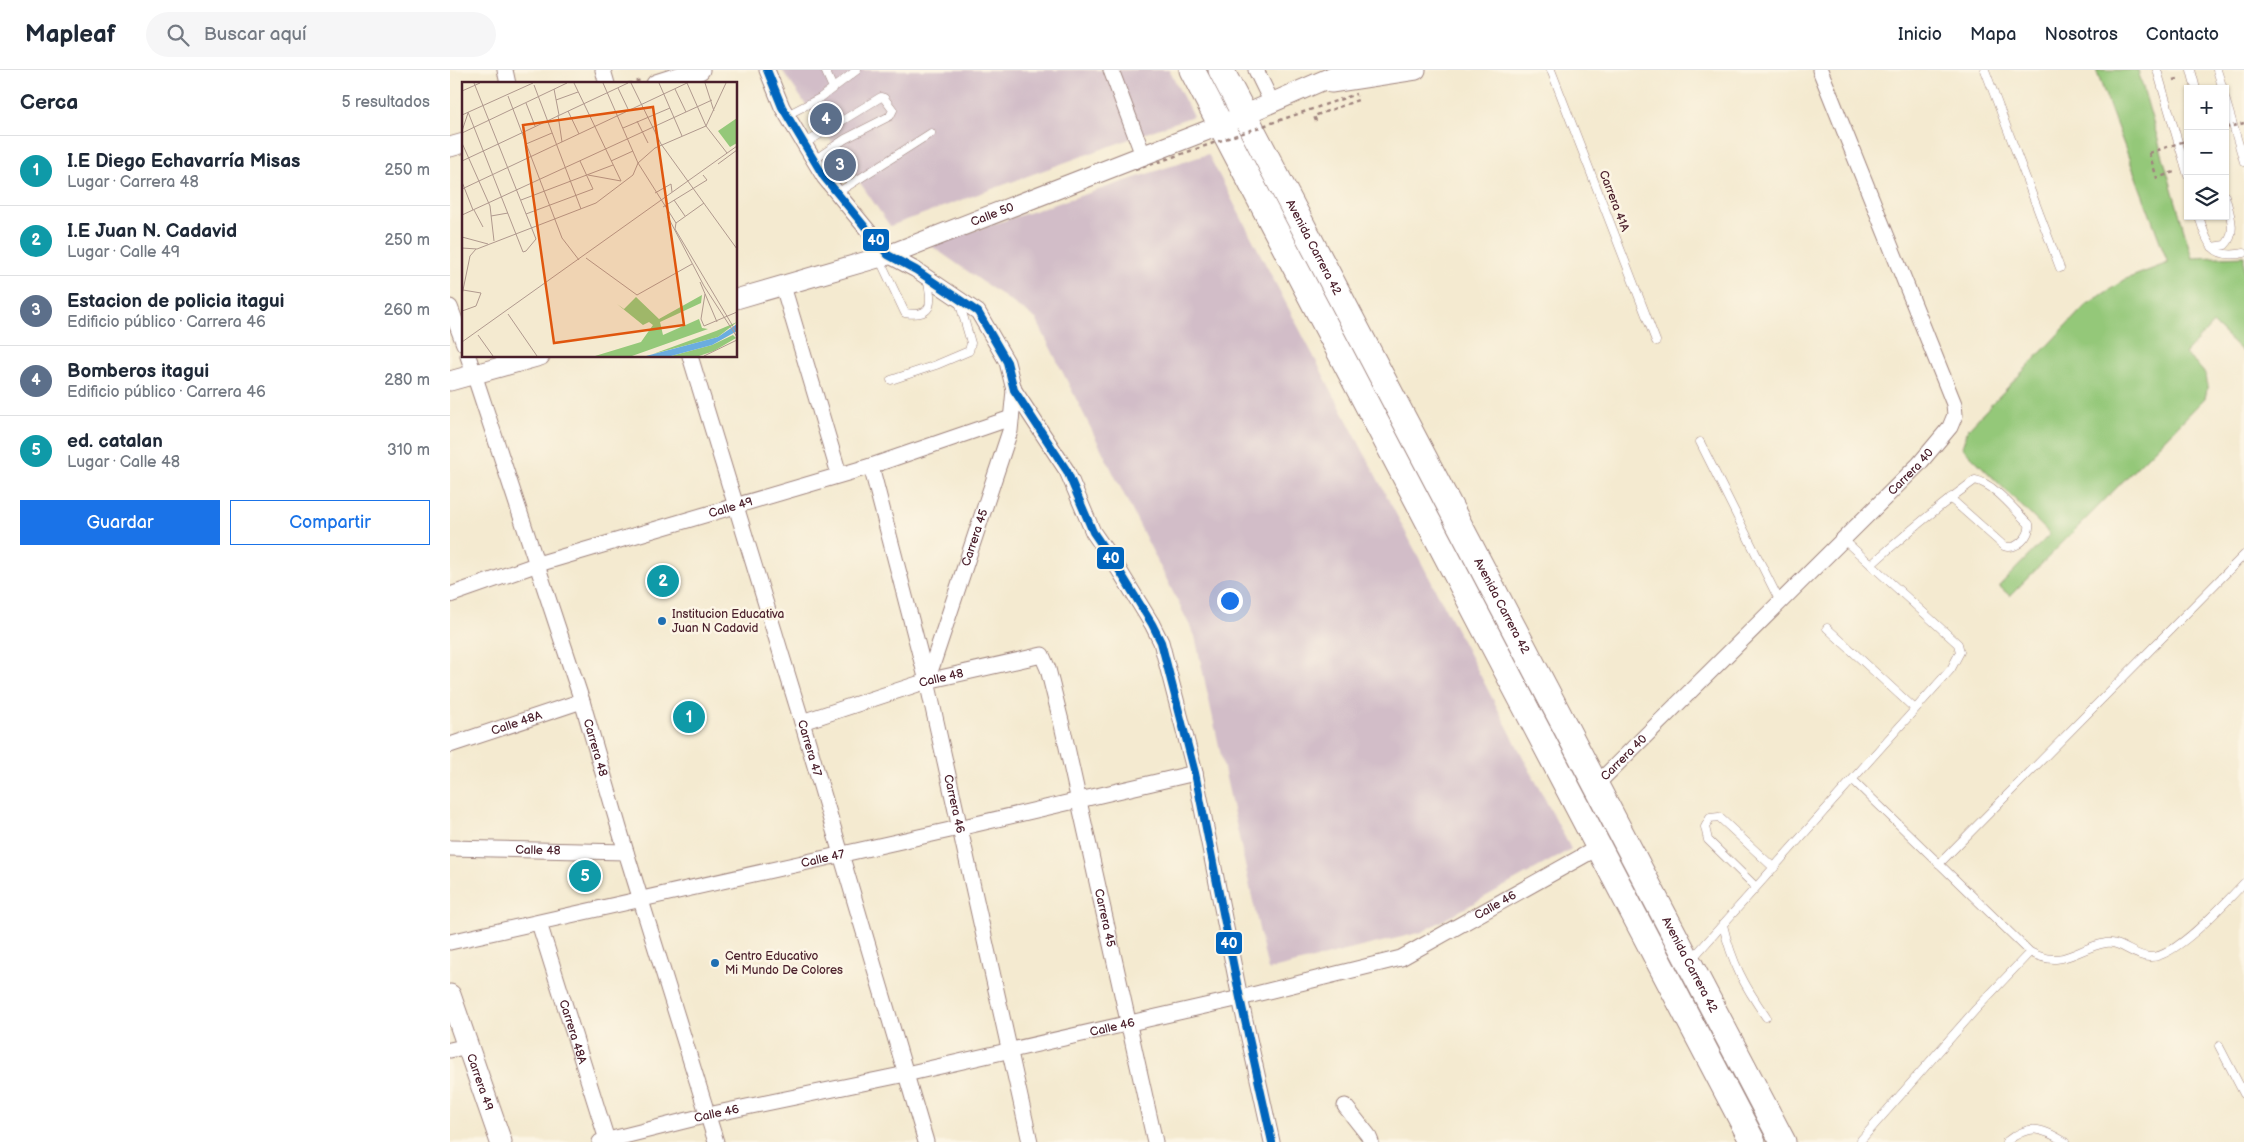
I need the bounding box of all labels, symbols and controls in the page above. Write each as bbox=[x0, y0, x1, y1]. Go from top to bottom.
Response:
search box bbox=[146, 12, 496, 57]
text: Mapleaf bbox=[25, 20, 116, 49]
icon: search bbox=[164, 21, 192, 49]
text: Buscar aquí bbox=[204, 23, 307, 46]
text: Inicio bbox=[1898, 24, 1942, 45]
text: Mapa bbox=[1970, 24, 2016, 45]
text: Nosotros bbox=[2044, 24, 2118, 45]
text: Contacto bbox=[2146, 24, 2219, 45]
inset map bbox=[462, 82, 738, 358]
map controls bbox=[2184, 85, 2229, 220]
button: + bbox=[2184, 85, 2229, 130]
text: Cerca bbox=[20, 90, 78, 115]
text: 5 resultados bbox=[342, 93, 430, 112]
pin: 4 bbox=[810, 100, 842, 138]
button: − bbox=[2184, 130, 2229, 175]
pin: 3 bbox=[824, 146, 856, 184]
text: I.E Diego Echavarría Misas bbox=[67, 150, 300, 173]
text: 1 bbox=[33, 161, 39, 180]
text: 250 m bbox=[384, 161, 430, 180]
street label: Carrera 41A bbox=[1595, 168, 1633, 234]
text: Lugar · Carrera 48 bbox=[67, 173, 199, 192]
button: layers bbox=[2184, 175, 2229, 220]
street label: Avenida Carrera 42 bbox=[1283, 197, 1345, 297]
street label: Calle 50 bbox=[968, 199, 1016, 230]
text: I.E Juan N. Cadavid bbox=[67, 220, 237, 243]
line badge: 40 bbox=[862, 228, 890, 252]
text: 2 bbox=[31, 231, 41, 250]
text: 250 m bbox=[384, 231, 430, 250]
text: 40 bbox=[868, 232, 885, 249]
text: Lugar · Calle 49 bbox=[67, 243, 180, 262]
text: Estacion de policia itagui bbox=[67, 290, 284, 313]
text: 3 bbox=[31, 301, 41, 320]
text: 260 m bbox=[384, 301, 430, 320]
text: Edificio público · Carrera 46 bbox=[67, 313, 266, 332]
text: Bomberos itagui bbox=[67, 360, 209, 383]
text: 4 bbox=[31, 371, 41, 390]
text: 280 m bbox=[384, 371, 430, 390]
text: Edificio público · Carrera 46 bbox=[67, 383, 266, 402]
text: ed. catalan bbox=[67, 430, 163, 453]
text: 5 bbox=[31, 441, 41, 460]
text: 310 m bbox=[387, 441, 430, 460]
street label: Carrera 40 bbox=[1885, 445, 1937, 498]
text: Lugar · Calle 48 bbox=[67, 453, 180, 472]
street label: Calle 49 bbox=[707, 494, 754, 521]
button: Guardar bbox=[20, 500, 220, 545]
button: Compartir bbox=[230, 500, 430, 545]
street label: Carrera 45 bbox=[958, 507, 991, 568]
line badge: 40 bbox=[1096, 546, 1125, 570]
text: 40 bbox=[1103, 550, 1120, 567]
street label: Avenida Carrera 42 bbox=[1471, 555, 1533, 656]
pin: 2 bbox=[647, 562, 679, 600]
your location bbox=[1217, 588, 1243, 614]
place label: Institucion Educativa Juan N Cadavid bbox=[672, 607, 785, 636]
marker: Institucion Educativa Juan N Cadavid bbox=[656, 615, 668, 627]
street label: Calle 48 bbox=[917, 666, 965, 691]
pin: 1 bbox=[673, 698, 705, 736]
street label: Calle 48A bbox=[489, 707, 544, 738]
street label: Carrera 48 bbox=[580, 717, 611, 778]
street label: Carrera 47 bbox=[794, 718, 825, 778]
street label: Carrera 40 bbox=[1597, 731, 1650, 784]
street label: Carrera 46 bbox=[941, 773, 968, 835]
street label: Calle 48 bbox=[515, 842, 561, 858]
street label: Calle 47 bbox=[800, 846, 846, 871]
pin: 5 bbox=[569, 857, 601, 895]
street label: Carrera 45 bbox=[1091, 887, 1119, 949]
street label: Calle 46 bbox=[1472, 887, 1519, 923]
street label: Avenida Carrera 42 bbox=[1659, 914, 1721, 1015]
line badge: 40 bbox=[1215, 931, 1243, 955]
text: 40 bbox=[1221, 935, 1238, 952]
place label: Centro Educativo Mi Mundo De Colores bbox=[725, 949, 843, 978]
marker: Centro Educativo Mi Mundo De Colores bbox=[709, 957, 721, 969]
street label: Carrera 48A bbox=[556, 998, 590, 1066]
street label: Calle 46 bbox=[1088, 1015, 1136, 1039]
street label: Carrera 49 bbox=[463, 1051, 497, 1112]
street label: Calle 46 bbox=[692, 1101, 740, 1126]

